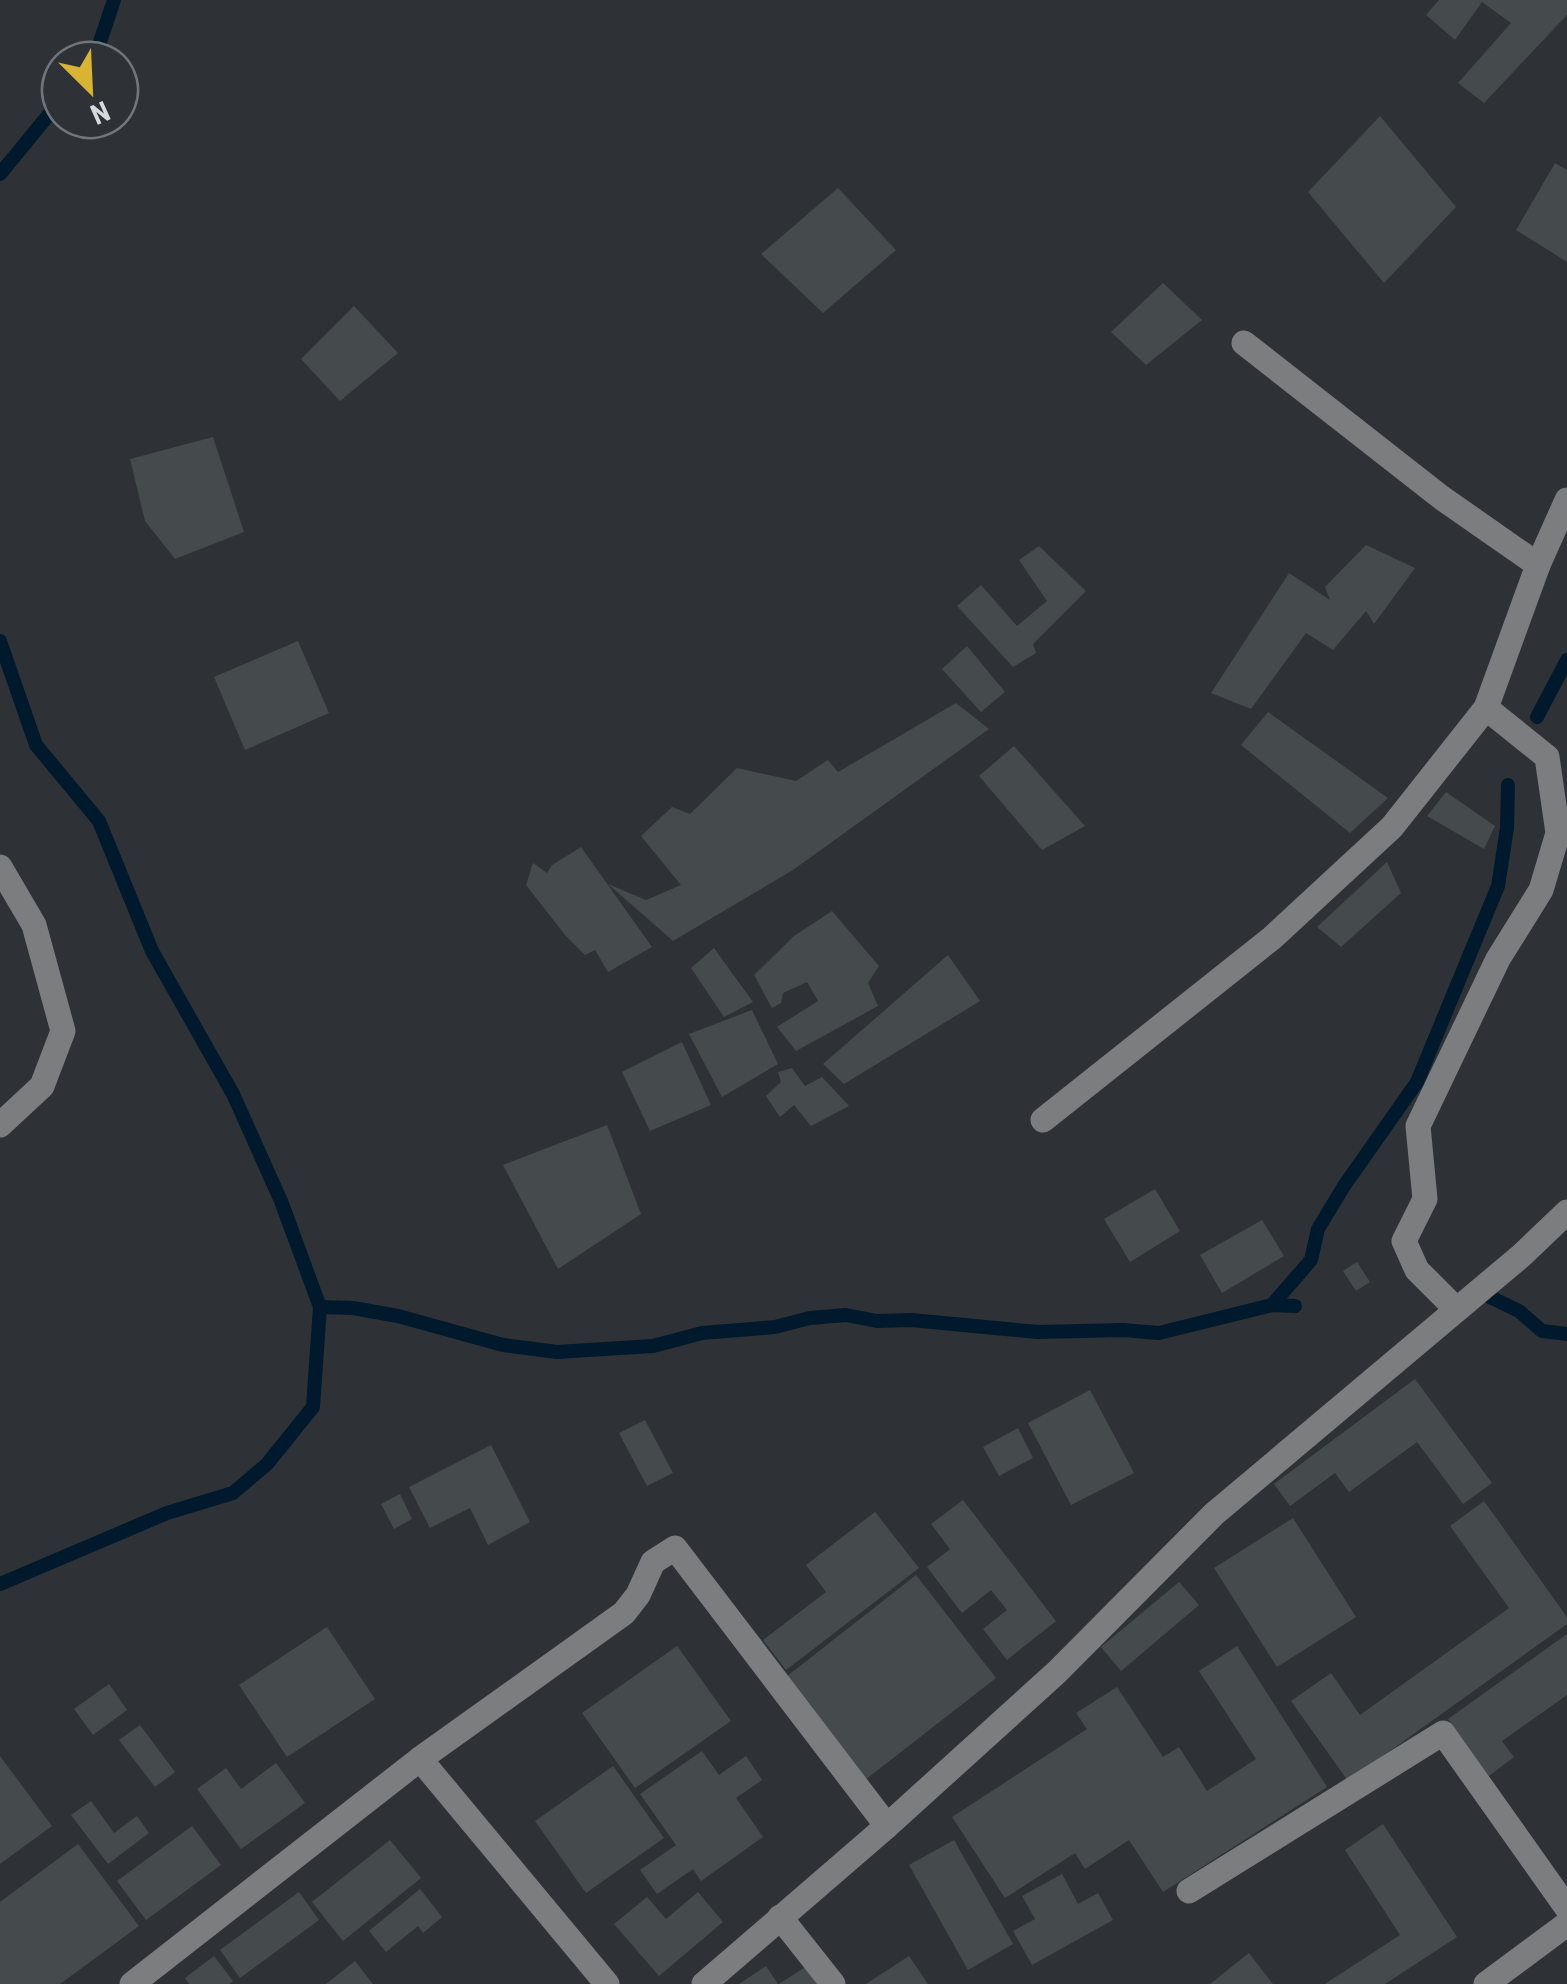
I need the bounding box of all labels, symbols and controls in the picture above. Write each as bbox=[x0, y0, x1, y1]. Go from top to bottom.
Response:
north arrow bbox=[40, 40, 140, 140]
text: N bbox=[85, 94, 115, 131]

